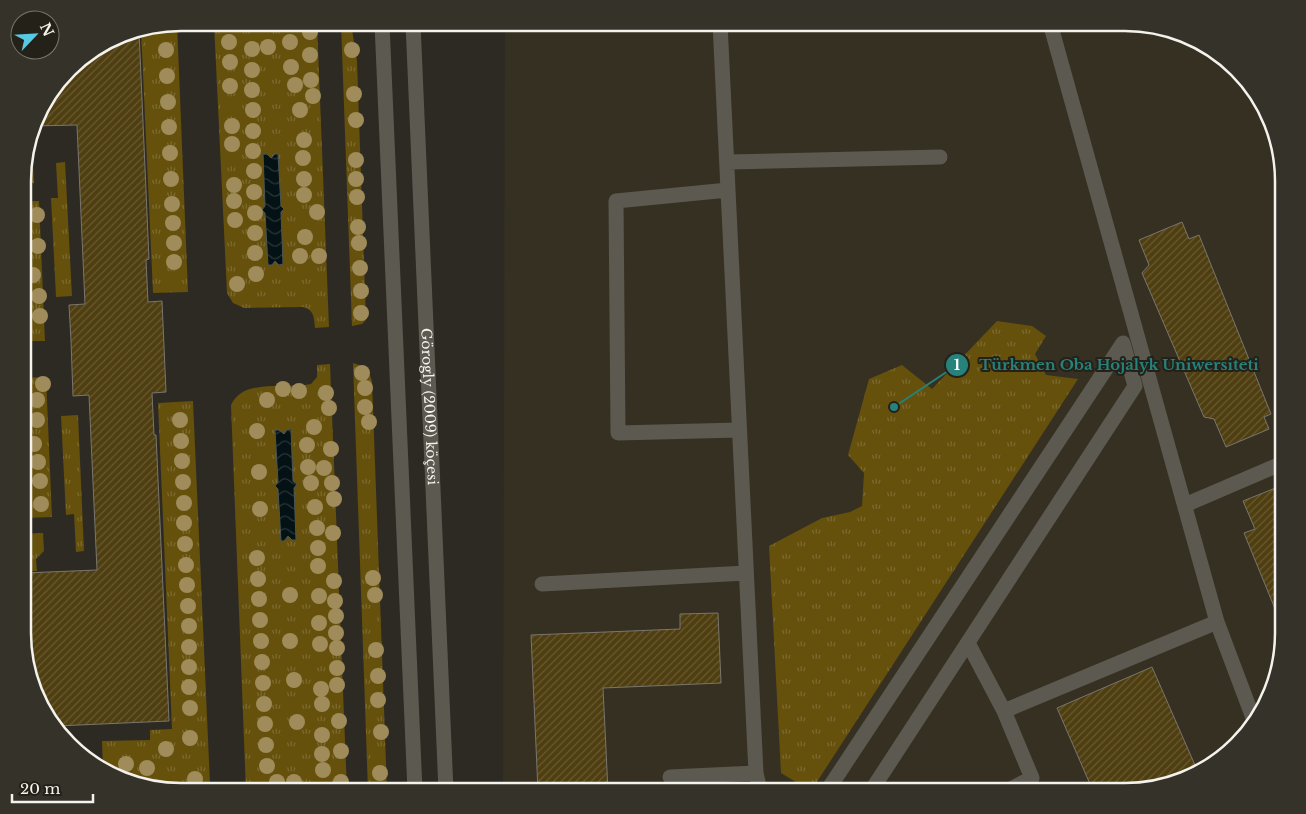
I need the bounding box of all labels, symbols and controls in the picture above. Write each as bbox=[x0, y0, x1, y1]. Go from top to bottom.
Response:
north arrow bbox=[10, 10, 60, 60]
text: N bbox=[36, 20, 58, 39]
street label: Görogly (2009) köçesi bbox=[417, 328, 442, 486]
callout: Türkmen Oba Hojalyk Uniwersiteti bbox=[944, 350, 1269, 380]
text: 1 bbox=[954, 355, 961, 374]
text: Türkmen Oba Hojalyk Uniwersiteti bbox=[979, 355, 1259, 374]
scale bar bbox=[12, 772, 94, 804]
text: 20 m bbox=[20, 779, 60, 798]

